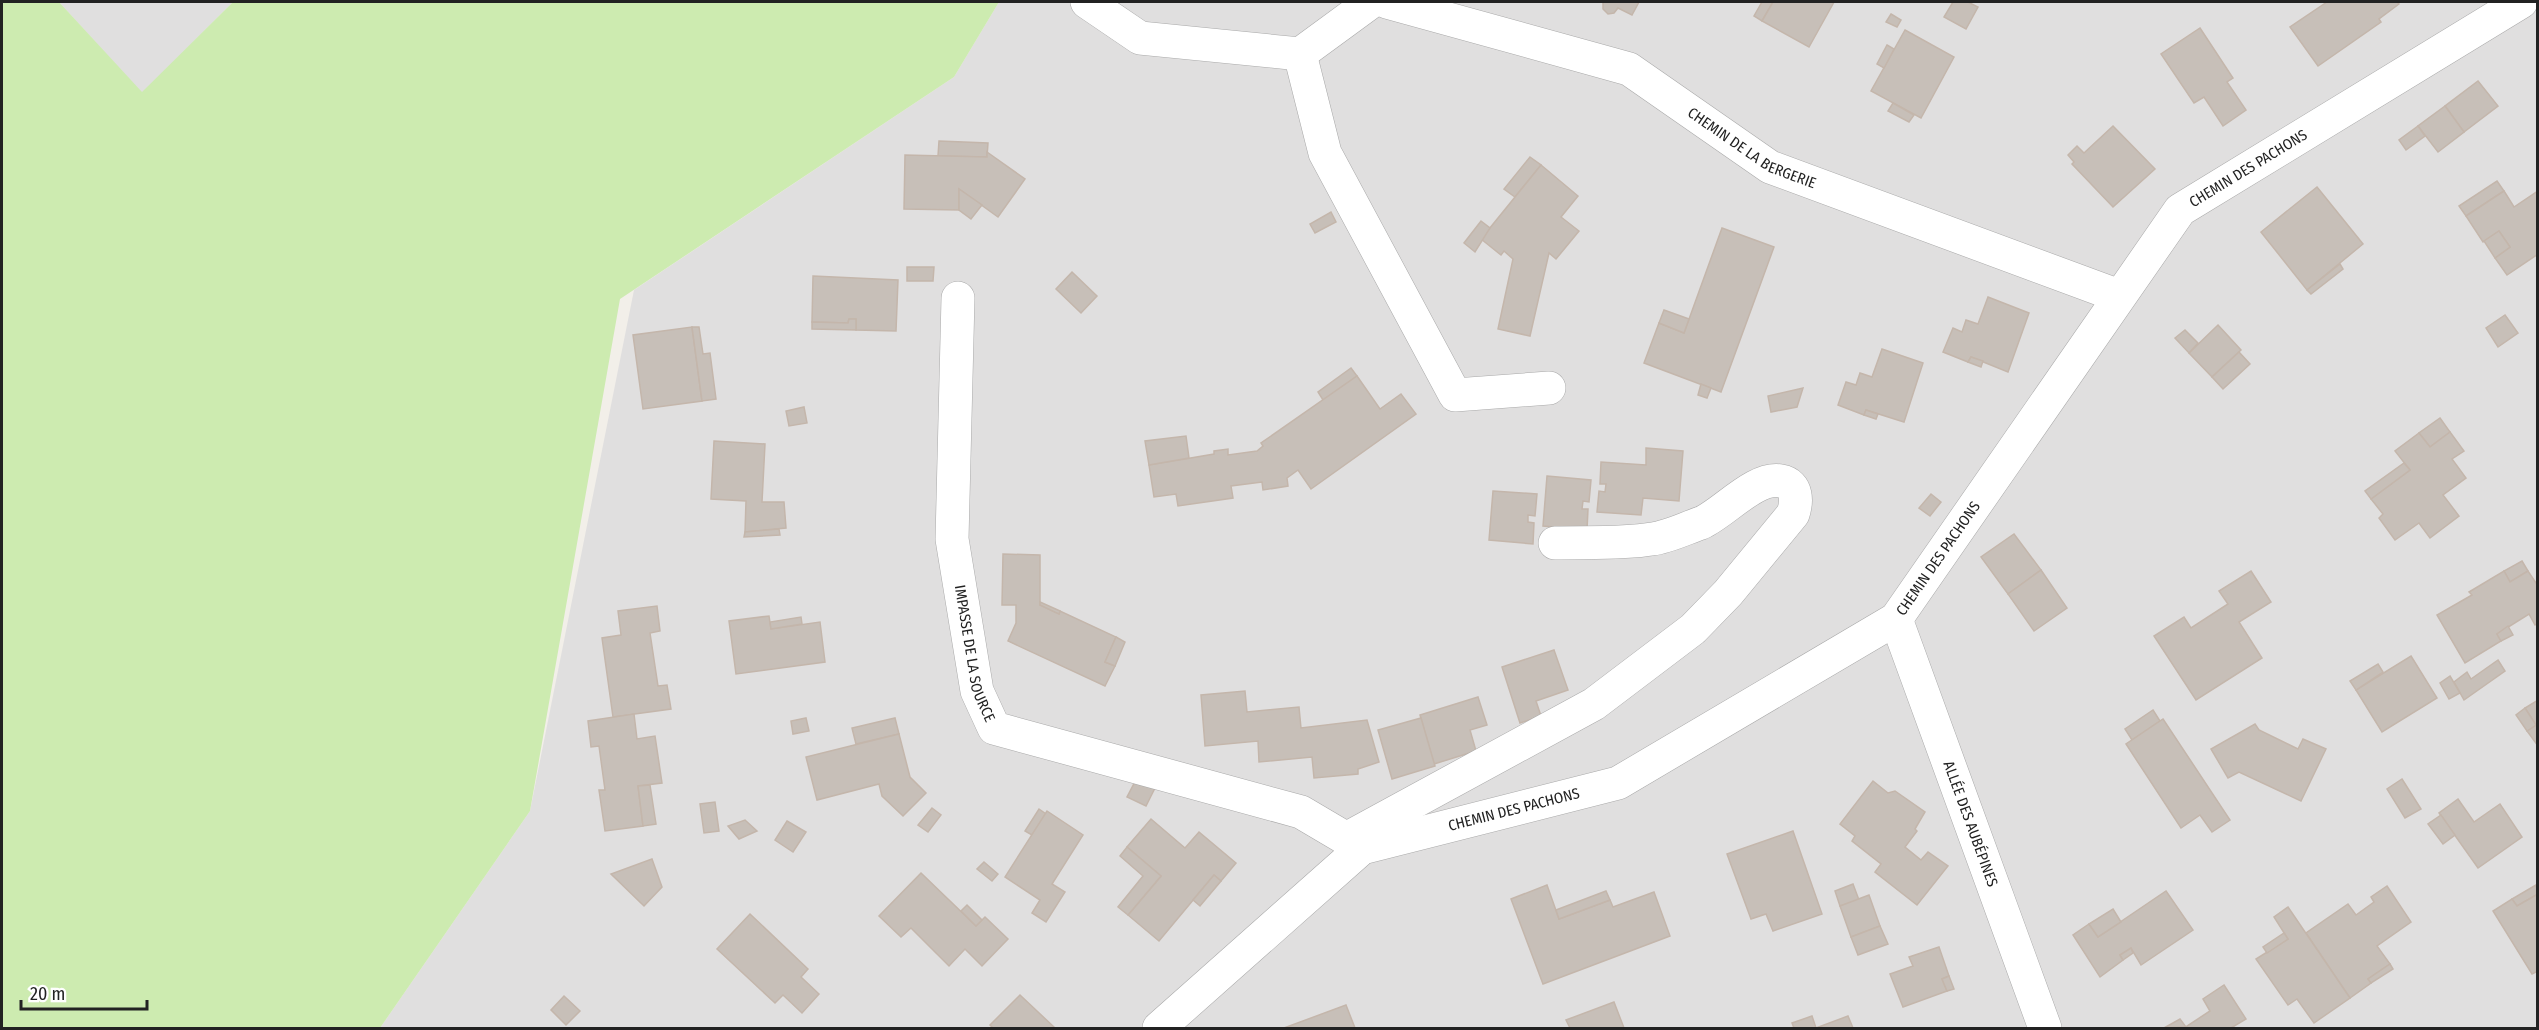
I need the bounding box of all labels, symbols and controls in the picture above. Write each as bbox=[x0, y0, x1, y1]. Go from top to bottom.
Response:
street label: CHEMIN DE LA BERGERIE bbox=[1684, 104, 1819, 192]
street label: CHEMIN DES PACHONS bbox=[2186, 126, 2311, 211]
street label: CHEMIN DES PACHONS bbox=[1892, 498, 1984, 619]
street label: IMPASSE DE LA SOURCE bbox=[951, 584, 999, 725]
street label: ALLÉE DES AUBÉPINES bbox=[1939, 758, 2002, 889]
street label: CHEMIN DES PACHONS bbox=[1446, 784, 1582, 835]
scale bar bbox=[21, 973, 147, 1011]
text: 20 m bbox=[30, 983, 65, 1005]

